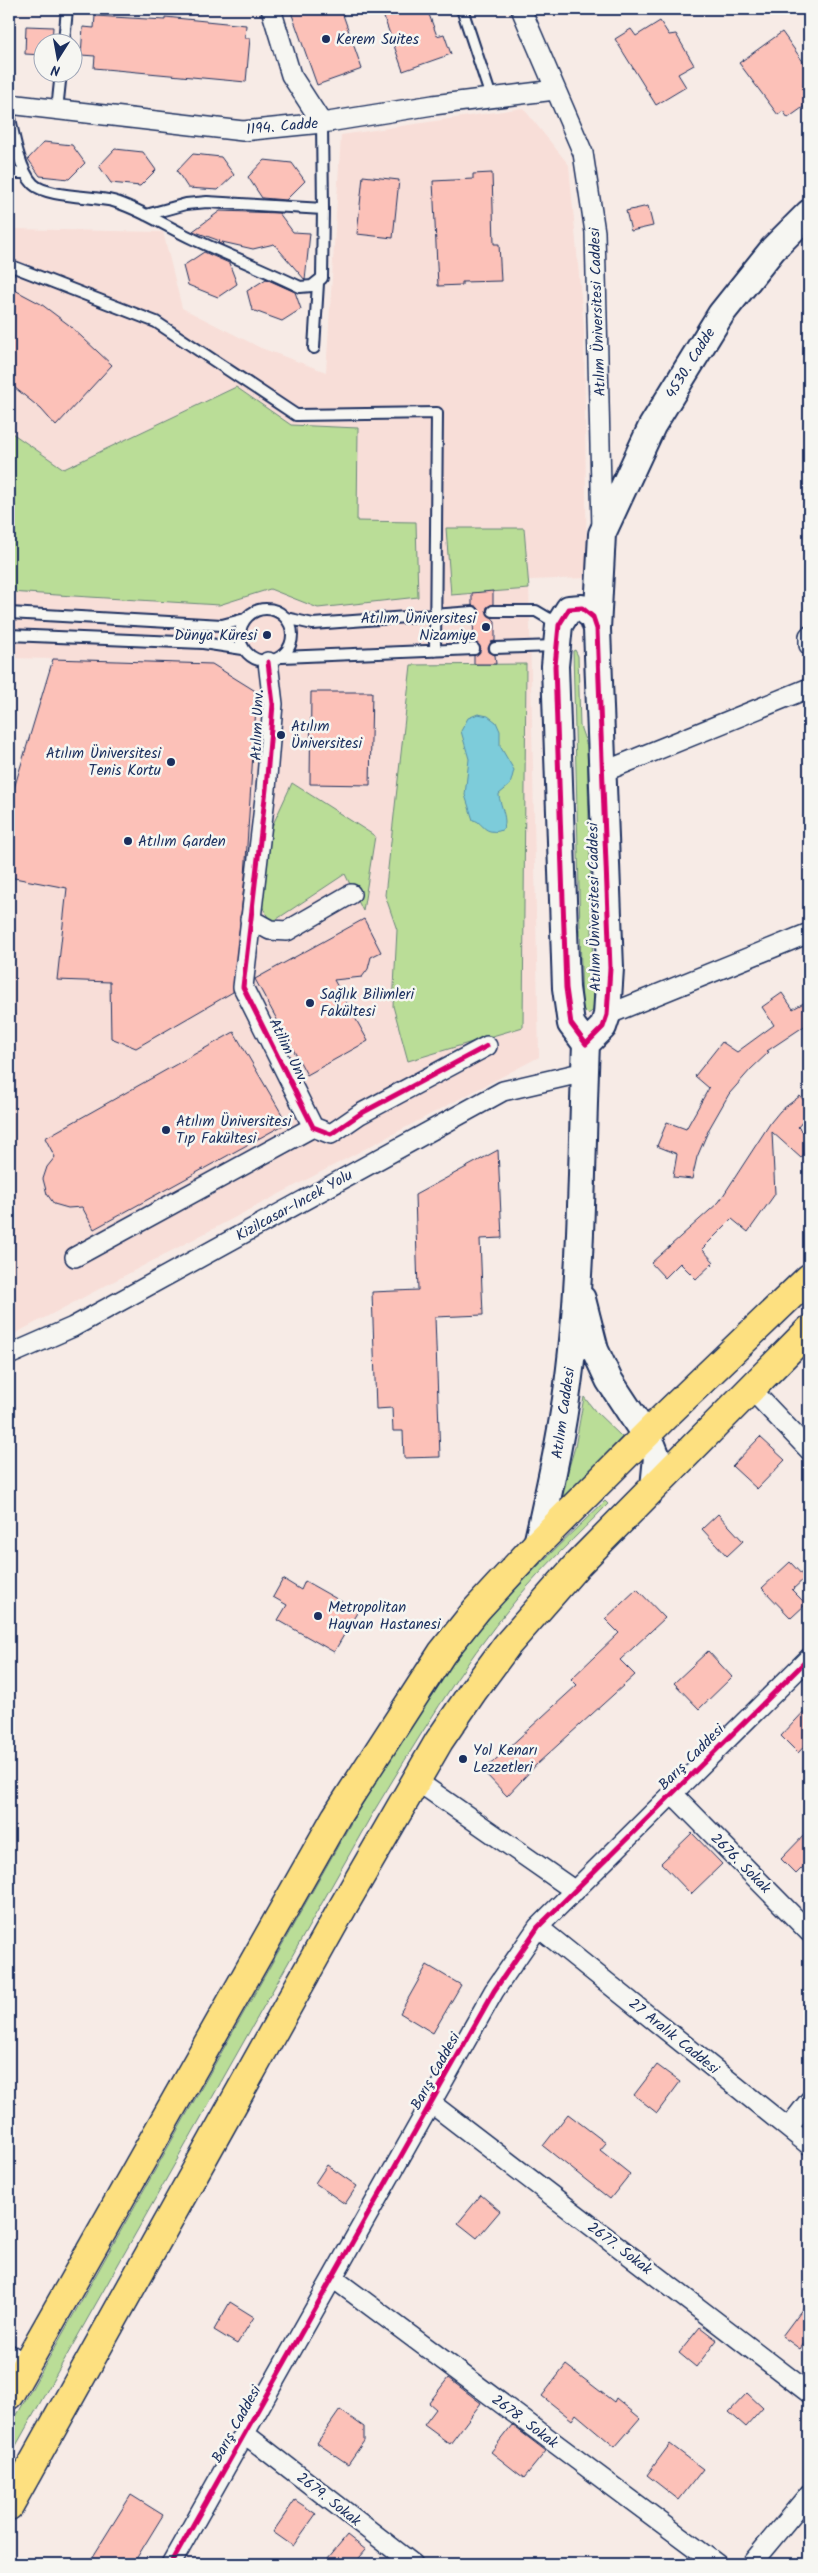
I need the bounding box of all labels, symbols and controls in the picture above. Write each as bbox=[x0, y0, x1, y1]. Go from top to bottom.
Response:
place label: Kerem Suites bbox=[336, 28, 420, 52]
north arrow bbox=[32, 32, 82, 82]
marker: Kerem Suites bbox=[320, 33, 332, 45]
text: N bbox=[49, 58, 62, 81]
street label: 1194. Cadde bbox=[245, 112, 319, 142]
street label: Atılım Üniversitesi Caddesi bbox=[583, 226, 613, 397]
street label: 4530. Cadde bbox=[660, 323, 722, 404]
place label: Atılım Üniversitesi Nizamiye bbox=[361, 607, 477, 648]
marker: Atılım Üniversitesi Nizamiye bbox=[480, 621, 492, 633]
place label: Dünya Küresi bbox=[174, 624, 258, 648]
marker: Dünya Küresi bbox=[261, 629, 273, 641]
street label: Atılım Unv. bbox=[245, 689, 271, 761]
place label: Atılım Üniversitesi bbox=[291, 715, 363, 756]
marker: Atılım Üniversitesi bbox=[275, 729, 287, 741]
place label: Atılım Üniversitesi Tenis Kortu bbox=[46, 742, 162, 783]
marker: Atılım Üniversitesi Tenis Kortu bbox=[165, 756, 177, 768]
street label: Atılım Üniversitesi Caddesi bbox=[582, 821, 608, 992]
place label: Atılım Garden bbox=[138, 830, 226, 854]
marker: Atılım Garden bbox=[122, 835, 134, 847]
place label: Sağlık Bilimleri Fakültesi bbox=[320, 983, 415, 1024]
marker: Sağlık Bilimleri Fakültesi bbox=[304, 997, 316, 1009]
street label: Atilim Unv. bbox=[262, 1014, 314, 1088]
place label: Atılım Üniversitesi Tıp Fakültesi bbox=[176, 1110, 293, 1151]
marker: Atılım Üniversitesi Tıp Fakültesi bbox=[160, 1124, 172, 1136]
street label: Kizilcasar-Incek Yolu bbox=[232, 1164, 357, 1248]
street label: Atılım Caddesi bbox=[546, 1364, 582, 1460]
place label: Metropolitan Hayvan Hastanesi bbox=[328, 1596, 442, 1637]
marker: Metropolitan Hayvan Hastanesi bbox=[312, 1610, 324, 1622]
street label: Barış Caddesi bbox=[653, 1718, 731, 1796]
place label: Yol Kenarı Lezzetleri bbox=[473, 1739, 538, 1780]
marker: Yol Kenarı Lezzetleri bbox=[457, 1753, 469, 1765]
street label: 2676. Sokak bbox=[704, 1828, 777, 1900]
street label: 27 Aralık Caddesi bbox=[623, 1992, 725, 2082]
street label: Barış Caddesi bbox=[405, 2027, 468, 2115]
street label: 2677. Sokak bbox=[582, 2216, 658, 2282]
street label: Barış Caddesi bbox=[206, 2380, 269, 2468]
street label: 2678. Sokak bbox=[486, 2389, 564, 2456]
street label: 2679. Sokak bbox=[291, 2467, 367, 2533]

